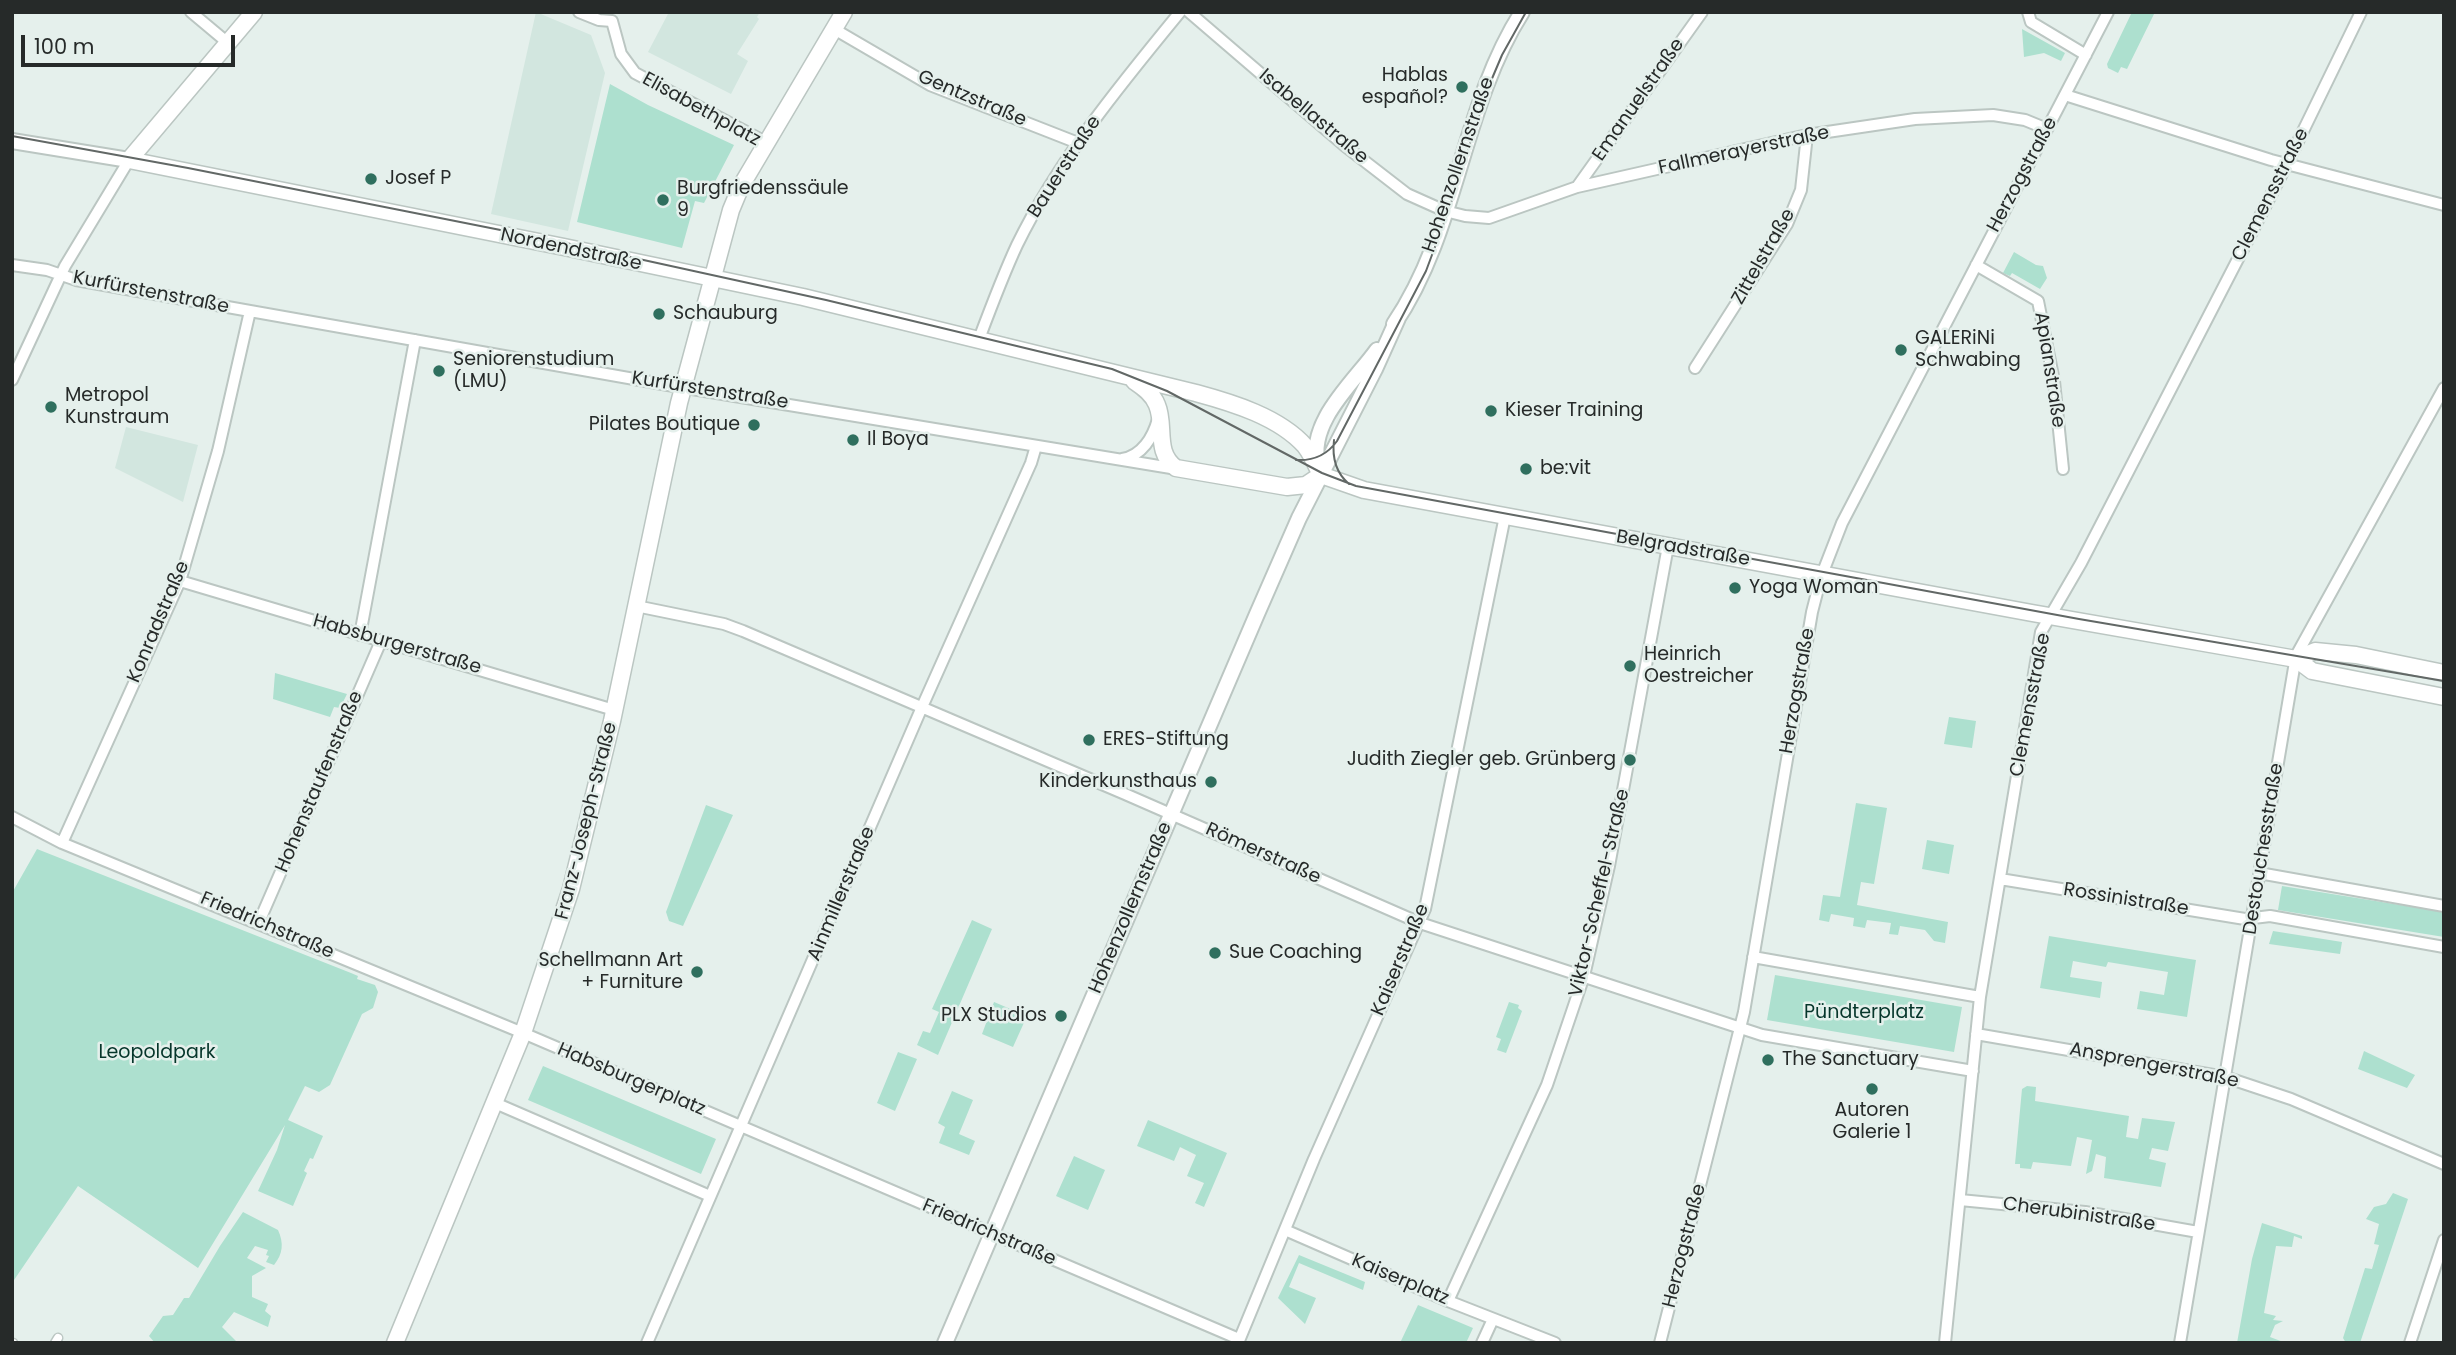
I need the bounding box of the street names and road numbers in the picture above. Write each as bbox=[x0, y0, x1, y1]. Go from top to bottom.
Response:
street label: Emanuelstraße bbox=[1588, 34, 1690, 166]
street label: Isabellastraße bbox=[1254, 65, 1372, 169]
street label: Gentzstraße bbox=[914, 66, 1030, 132]
street label: Elisabethplatz bbox=[638, 68, 764, 152]
street label: Hohenzollernstraße bbox=[1418, 74, 1500, 256]
street label: Bauerstraße bbox=[1024, 112, 1106, 222]
street label: Herzogstraße bbox=[1983, 114, 2063, 236]
street label: Fallmerayerstraße bbox=[1656, 122, 1832, 180]
street label: Clemensstraße bbox=[2228, 125, 2314, 265]
street label: Zittelstraße bbox=[1727, 205, 1801, 309]
street label: Nordendstraße bbox=[498, 224, 644, 276]
street label: Kurfürstenstraße bbox=[71, 267, 231, 319]
street label: Apianstraße bbox=[2029, 311, 2069, 429]
street label: Kurfürstenstraße bbox=[630, 367, 790, 415]
street label: Belgradstraße bbox=[1614, 526, 1752, 572]
street label: Konradstraße bbox=[123, 558, 195, 686]
street label: Habsburgerstraße bbox=[310, 610, 484, 680]
street label: Herzogstraße bbox=[1776, 626, 1820, 756]
street label: Clemensstraße bbox=[2006, 631, 2056, 779]
street label: Hohenstaufenstraße bbox=[271, 688, 369, 876]
street label: Franz-Joseph-Straße bbox=[551, 720, 623, 922]
street label: Destouchesstraße bbox=[2239, 762, 2289, 936]
street label: Viktor-Scheffel-Straße bbox=[1565, 787, 1635, 999]
street label: Römerstraße bbox=[1202, 818, 1324, 890]
street label: Hohenzollernstraße bbox=[1085, 819, 1177, 997]
street label: Ainmillerstraße bbox=[803, 823, 881, 965]
street label: Rossinistraße bbox=[2062, 879, 2190, 921]
street label: Friedrichstraße bbox=[197, 888, 337, 964]
street label: Kaiserstraße bbox=[1367, 901, 1435, 1019]
street label: Ansprengerstraße bbox=[2067, 1038, 2241, 1094]
street label: Habsburgerplatz bbox=[554, 1039, 708, 1121]
street label: Herzogstraße bbox=[1659, 1182, 1711, 1310]
street label: Cherubinistraße bbox=[2001, 1193, 2157, 1237]
street label: Friedrichstraße bbox=[919, 1195, 1059, 1271]
street label: Kaiserplatz bbox=[1348, 1249, 1452, 1311]

